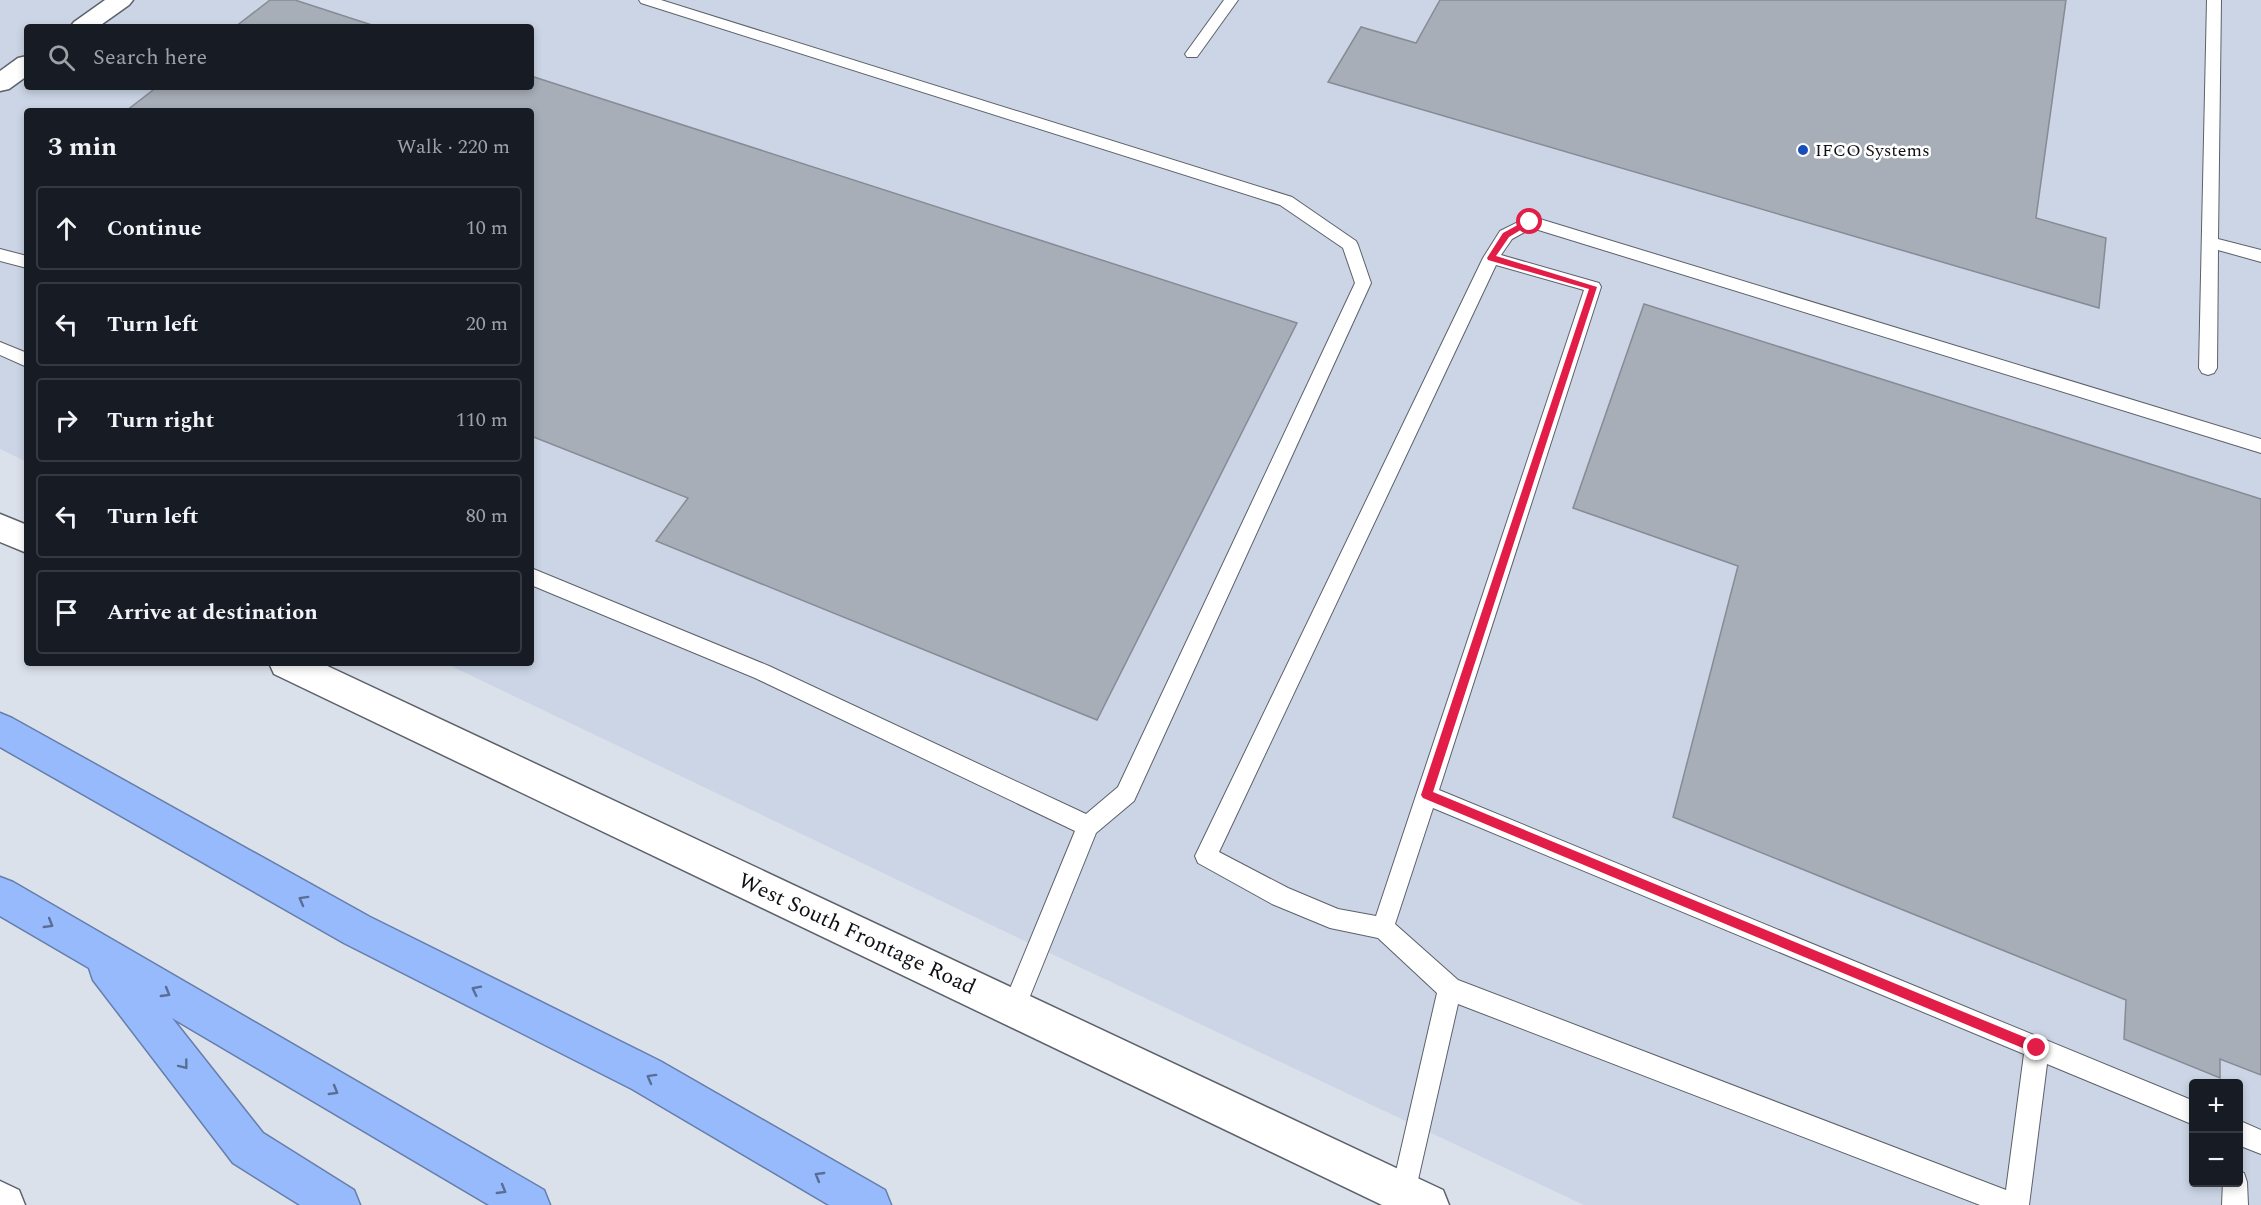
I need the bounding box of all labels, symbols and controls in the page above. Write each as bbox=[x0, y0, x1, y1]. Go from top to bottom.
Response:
search box bbox=[24, 24, 534, 90]
icon: search bbox=[45, 41, 78, 74]
text: Search here bbox=[93, 41, 207, 74]
text: 3 min bbox=[48, 127, 117, 167]
text: Walk · 220 m bbox=[397, 132, 510, 162]
place label: IFCO Systems bbox=[1815, 137, 1930, 164]
marker: IFCO Systems bbox=[1796, 143, 1810, 157]
route start bbox=[1516, 208, 1542, 234]
icon: ahead bbox=[50, 212, 83, 245]
text: Continue bbox=[107, 212, 202, 245]
text: 10 m bbox=[466, 213, 508, 243]
icon: left bbox=[50, 308, 83, 341]
text: Turn left bbox=[107, 308, 199, 341]
text: 20 m bbox=[466, 309, 508, 339]
icon: right bbox=[50, 404, 83, 437]
text: Turn right bbox=[107, 404, 214, 437]
text: 110 m bbox=[456, 405, 508, 435]
icon: left bbox=[50, 500, 83, 533]
text: Turn left bbox=[107, 500, 199, 533]
text: 80 m bbox=[466, 501, 508, 531]
icon: arrive bbox=[50, 596, 83, 629]
text: Arrive at destination bbox=[107, 596, 318, 629]
street label: West South Frontage Road bbox=[733, 864, 981, 1004]
one-way arrow bbox=[299, 896, 310, 907]
one-way arrow bbox=[43, 916, 53, 928]
one-way arrow bbox=[160, 985, 170, 997]
one-way arrow bbox=[472, 986, 483, 998]
route end bbox=[2023, 1034, 2049, 1060]
one-way arrow bbox=[177, 1059, 188, 1070]
one-way arrow bbox=[646, 1074, 657, 1085]
map controls bbox=[2189, 1079, 2243, 1187]
button: + bbox=[2189, 1079, 2243, 1133]
one-way arrow bbox=[328, 1084, 338, 1095]
button: − bbox=[2189, 1133, 2243, 1187]
one-way arrow bbox=[815, 1171, 825, 1183]
one-way arrow bbox=[496, 1182, 507, 1194]

